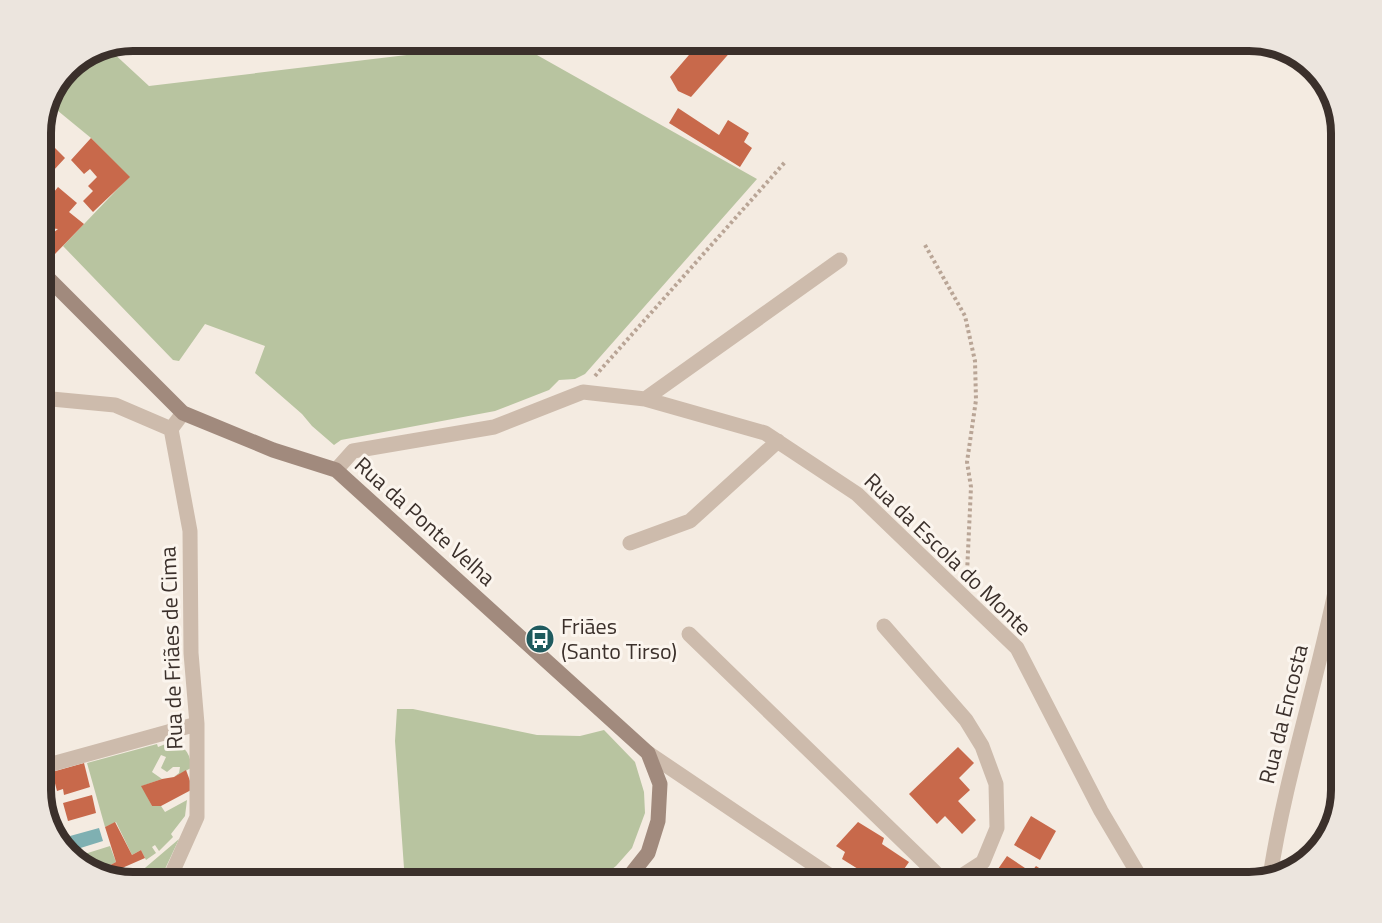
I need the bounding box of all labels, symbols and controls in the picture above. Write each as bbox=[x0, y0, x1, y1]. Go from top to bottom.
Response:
street label: Rua da Ponte Velha bbox=[347, 448, 503, 594]
street label: Rua da Escola do Monte bbox=[856, 465, 1040, 643]
street label: Rua de Friães de Cima bbox=[150, 546, 192, 750]
place label: Friães (Santo Tirso) bbox=[561, 609, 677, 668]
bus stop icon: Friães (Santo Tirso) bbox=[524, 623, 556, 655]
street label: Rua da Encosta bbox=[1249, 641, 1317, 787]

